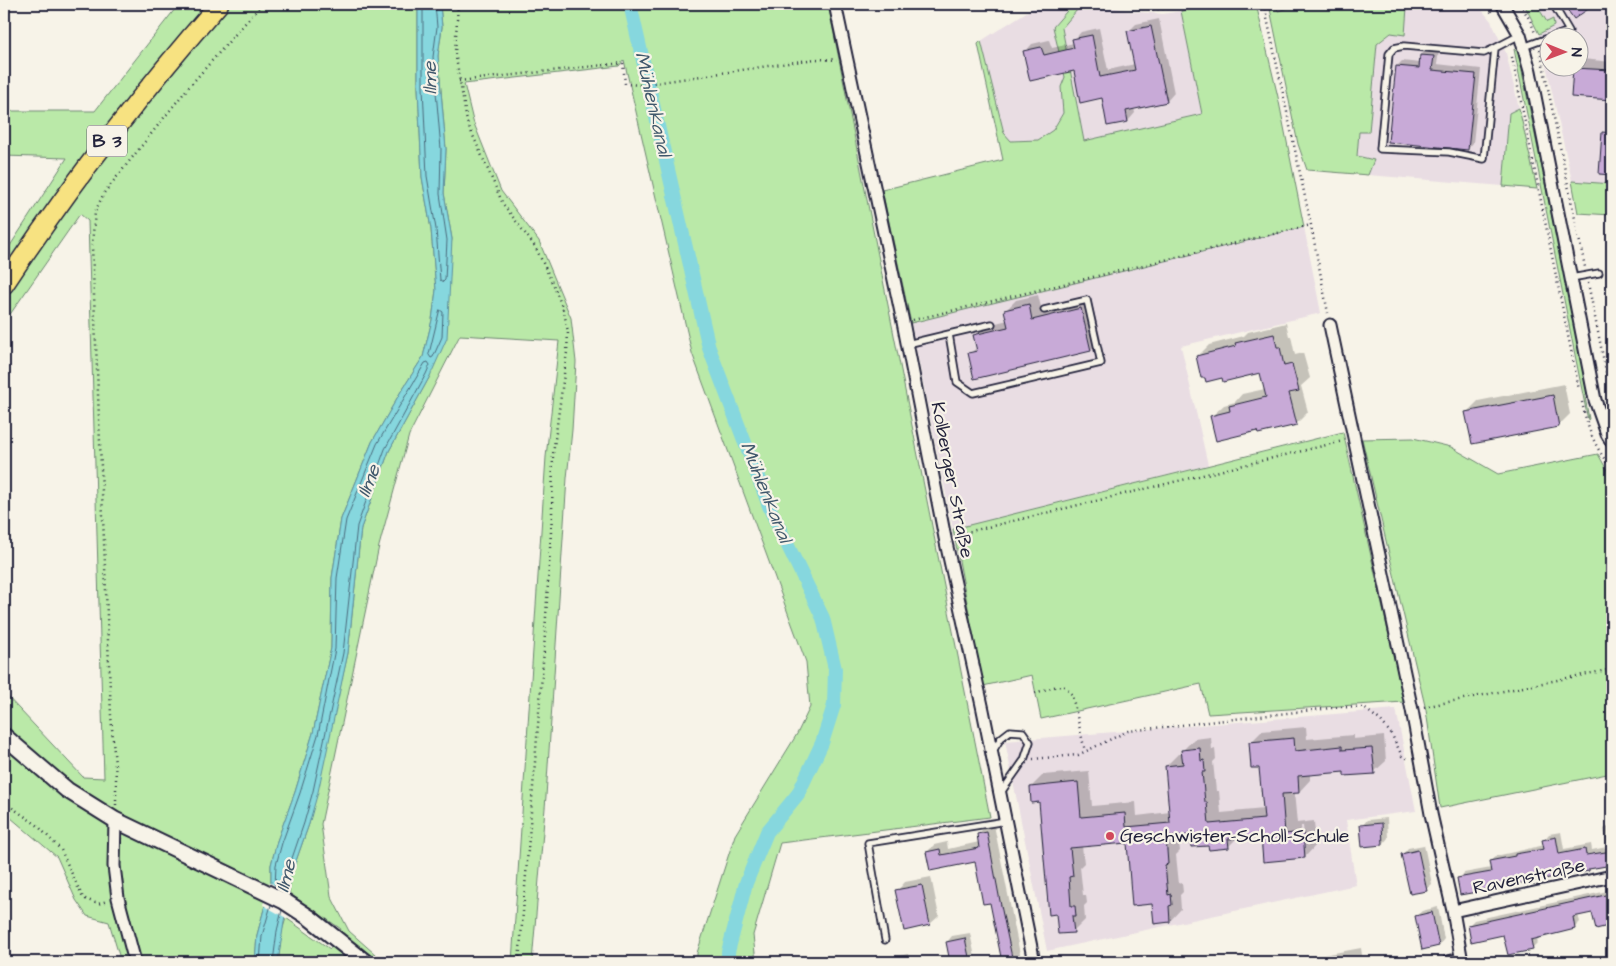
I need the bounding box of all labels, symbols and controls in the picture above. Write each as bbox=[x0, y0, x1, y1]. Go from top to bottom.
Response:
north arrow bbox=[1538, 28, 1588, 78]
text: N bbox=[1566, 48, 1586, 57]
water label: Mühlenkanal bbox=[627, 49, 679, 162]
water label: Ilme bbox=[416, 60, 444, 95]
road number: B 3 bbox=[87, 125, 127, 156]
street label: Kolberger Straße bbox=[923, 400, 980, 561]
water label: Mühlenkanal bbox=[733, 437, 800, 549]
water label: Ilme bbox=[350, 460, 388, 501]
place label: Geschwister-Scholl-Schule bbox=[1120, 823, 1349, 850]
marker: Geschwister-Scholl-Schule bbox=[1104, 830, 1116, 842]
street label: Ravenstraße bbox=[1470, 852, 1588, 902]
water label: Ilme bbox=[268, 856, 304, 895]

